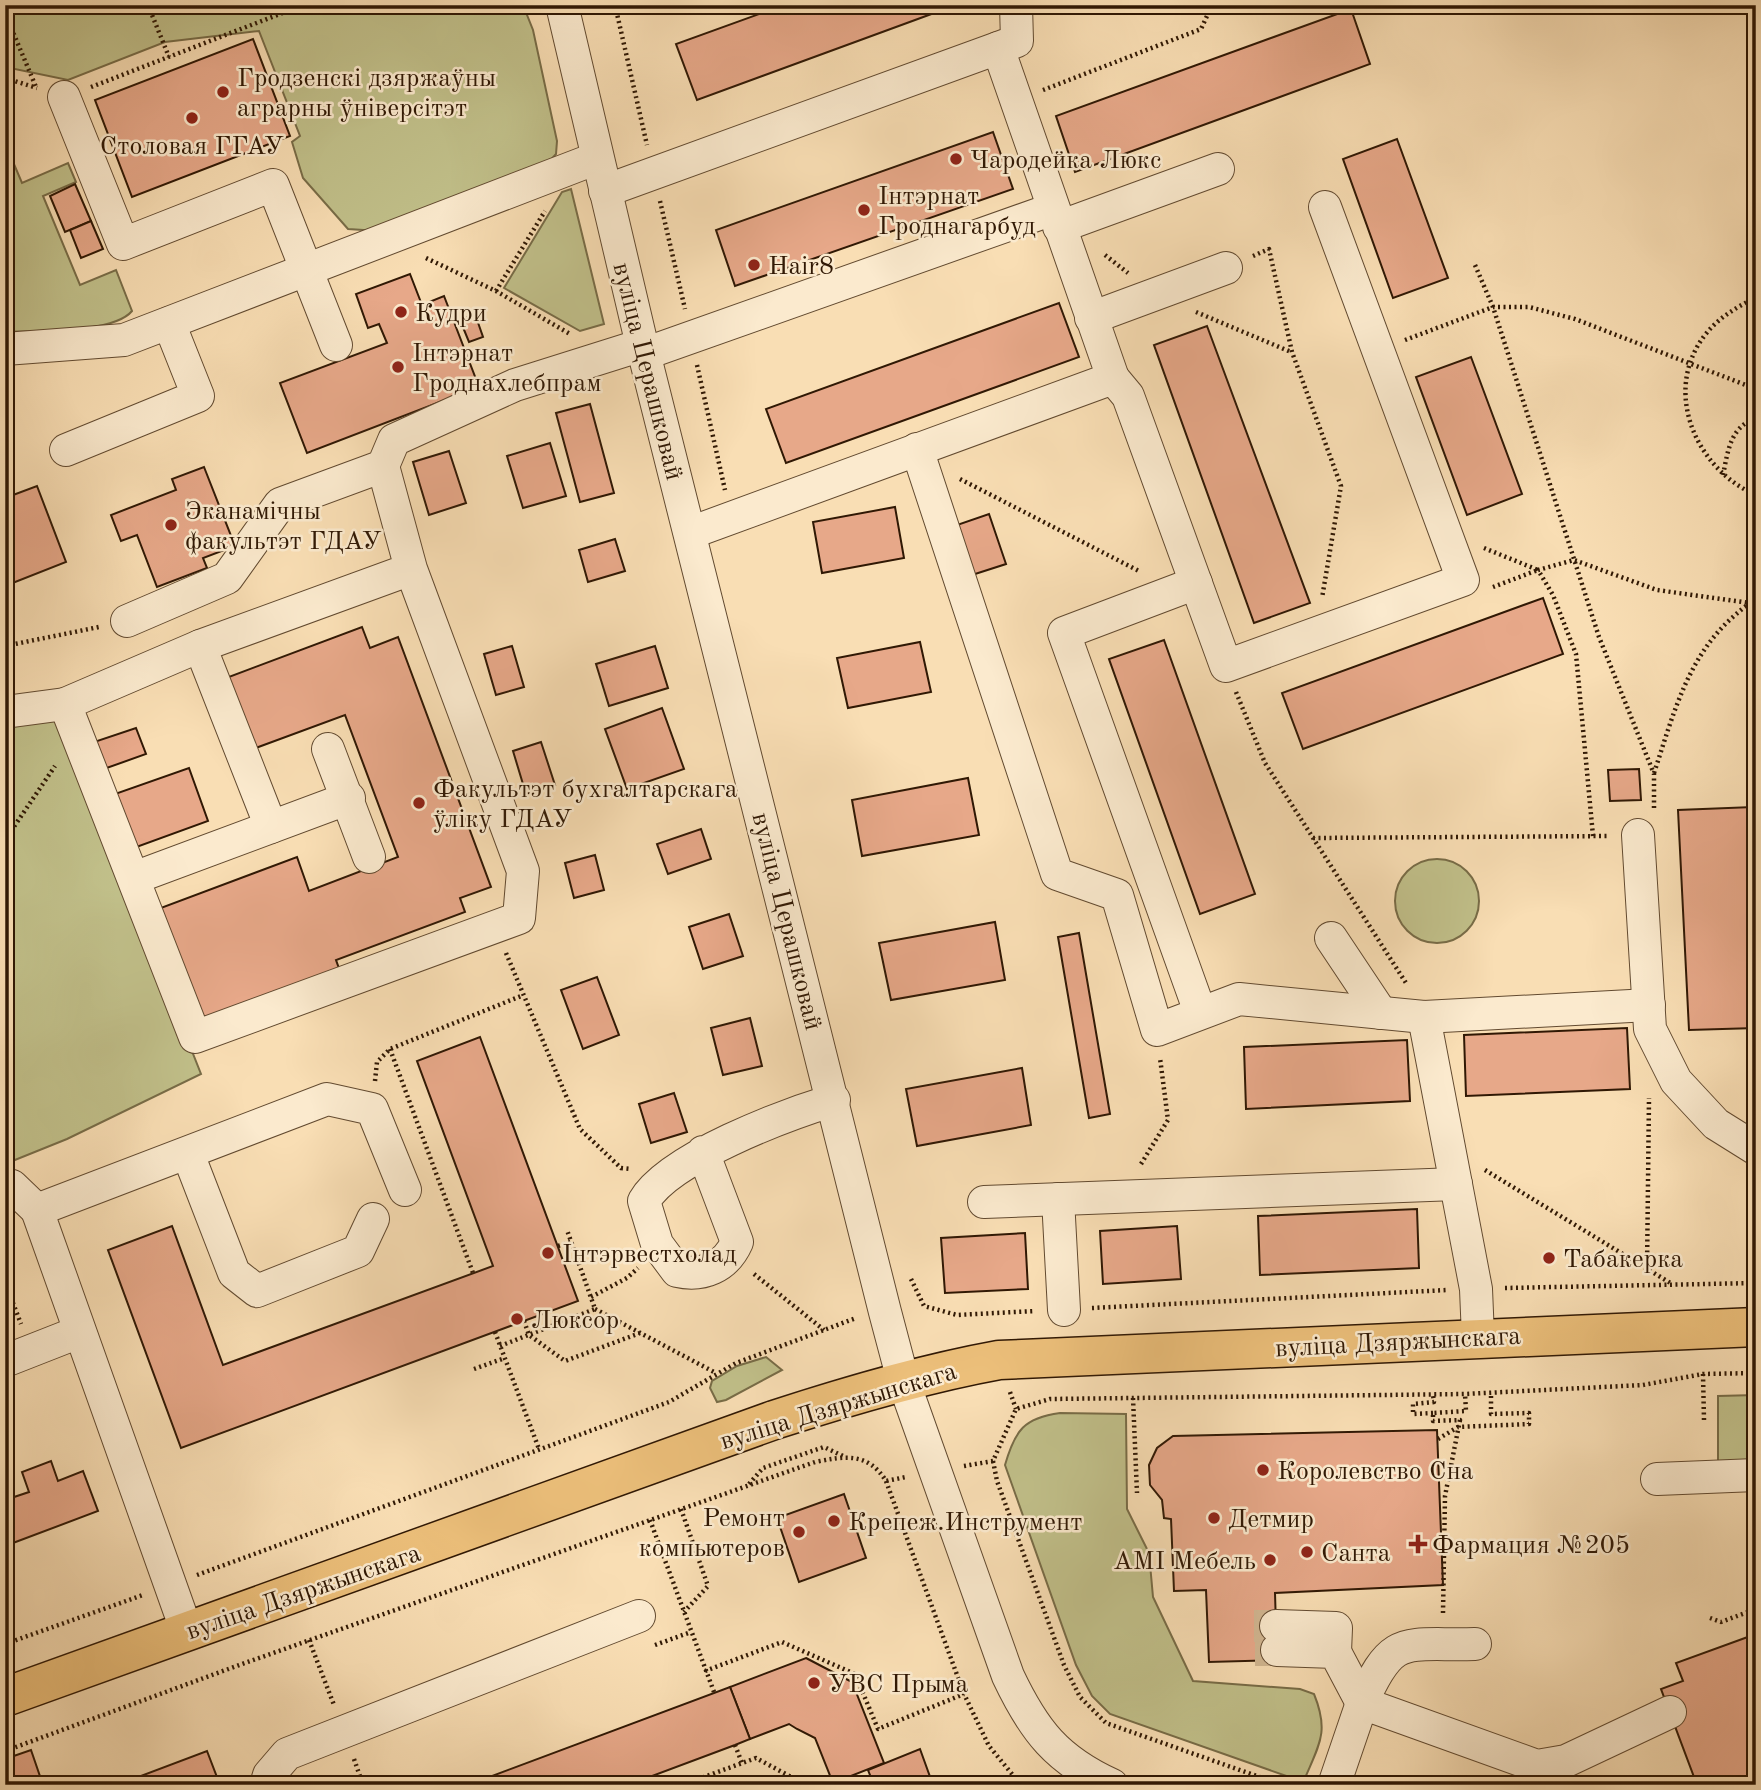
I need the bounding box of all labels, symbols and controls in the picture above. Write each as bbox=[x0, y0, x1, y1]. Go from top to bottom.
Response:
place label: Гродзенскі дзяржаўны аграрны ўніверсітэт bbox=[237, 66, 496, 122]
marker: Гродзенскі дзяржаўны аграрны ўніверсітэт bbox=[215, 84, 231, 100]
marker: Столовая ГГАУ bbox=[184, 110, 200, 126]
place label: Столовая ГГАУ bbox=[100, 134, 284, 160]
place label: Чародейка Люкс bbox=[970, 148, 1161, 174]
marker: Чародейка Люкс bbox=[948, 151, 964, 167]
place label: Інтэрнат Гроднагарбуд bbox=[878, 184, 1036, 240]
marker: Інтэрнат Гроднагарбуд bbox=[856, 202, 872, 218]
place label: Hair8 bbox=[768, 254, 834, 280]
marker: Hair8 bbox=[746, 257, 762, 273]
street label: вуліца Церашковай bbox=[607, 260, 687, 483]
place label: Кудри bbox=[415, 301, 487, 327]
marker: Кудри bbox=[393, 304, 409, 320]
place label: Інтэрнат Гроднахлебпрам bbox=[412, 341, 601, 397]
marker: Інтэрнат Гроднахлебпрам bbox=[390, 359, 406, 375]
place label: Эканамічны факультэт ГДАУ bbox=[185, 499, 382, 555]
marker: Эканамічны факультэт ГДАУ bbox=[163, 517, 179, 533]
place label: Факультэт бухгалтарскага ўліку ГДАУ bbox=[433, 777, 738, 833]
marker: Факультэт бухгалтарскага ўліку ГДАУ bbox=[411, 795, 427, 811]
street label: вуліца Церашковай bbox=[746, 810, 826, 1033]
place label: Інтэрвестхолад bbox=[562, 1242, 737, 1268]
marker: Інтэрвестхолад bbox=[540, 1245, 556, 1261]
place label: Табакерка bbox=[1563, 1247, 1683, 1273]
marker: Табакерка bbox=[1541, 1250, 1557, 1266]
place label: Люксор bbox=[531, 1308, 619, 1334]
marker: Люксор bbox=[509, 1311, 525, 1327]
street label: вуліца Дзяржынскага bbox=[1275, 1324, 1522, 1362]
street label: вуліца Дзяржынскага bbox=[717, 1358, 960, 1455]
place label: Королевство Сна bbox=[1277, 1459, 1474, 1485]
marker: Королевство Сна bbox=[1255, 1462, 1271, 1478]
place label: Ремонт компьютеров bbox=[639, 1506, 785, 1562]
place label: Детмир bbox=[1228, 1507, 1314, 1533]
place label: Крепеж.Инструмент bbox=[848, 1510, 1082, 1536]
marker: Детмир bbox=[1206, 1510, 1222, 1526]
marker: Крепеж.Инструмент bbox=[826, 1513, 842, 1529]
marker: Ремонт компьютеров bbox=[791, 1524, 807, 1540]
place label: Фармация №205 bbox=[1432, 1533, 1630, 1559]
marker: Фармация №205 bbox=[1410, 1536, 1426, 1552]
street label: вуліца Дзяржынскага bbox=[183, 1540, 424, 1645]
place label: Санта bbox=[1321, 1541, 1391, 1567]
marker: Санта bbox=[1299, 1544, 1315, 1560]
place label: AMI Мебель bbox=[1113, 1549, 1256, 1575]
marker: AMI Мебель bbox=[1262, 1552, 1278, 1568]
place label: УВС Прыма bbox=[828, 1672, 968, 1698]
marker: УВС Прыма bbox=[806, 1675, 822, 1691]

